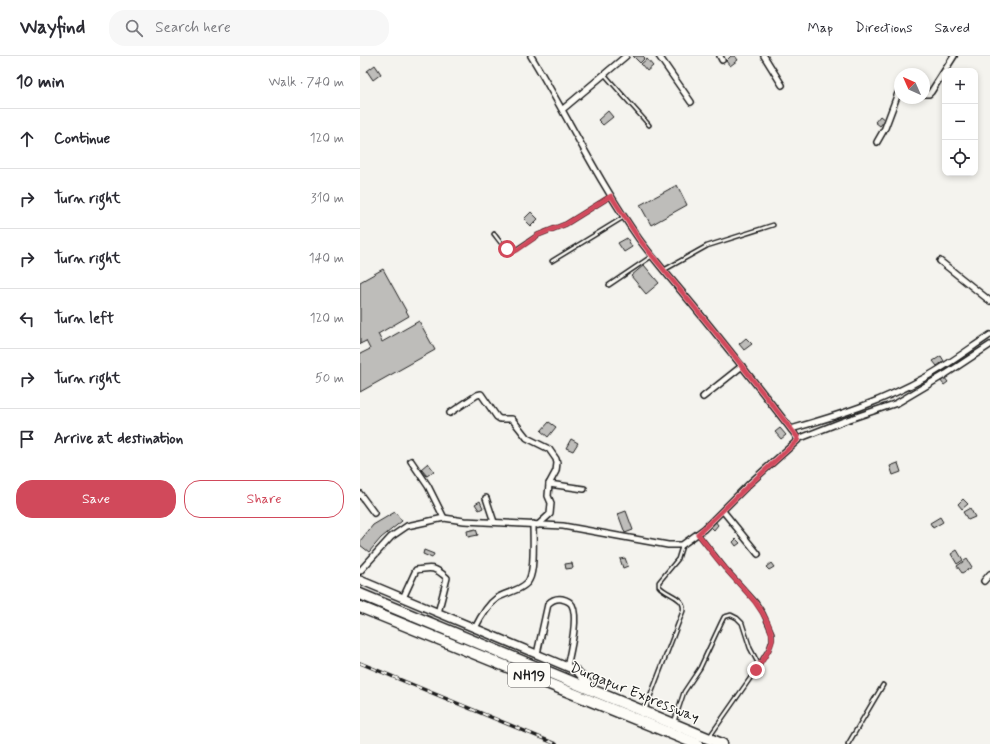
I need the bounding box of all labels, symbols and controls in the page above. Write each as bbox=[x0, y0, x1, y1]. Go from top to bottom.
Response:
search box bbox=[109, 10, 389, 46]
text: Wayfind bbox=[20, 15, 85, 40]
icon: search bbox=[123, 17, 145, 39]
text: Search here bbox=[155, 18, 231, 38]
text: Map bbox=[807, 19, 833, 37]
text: Directions bbox=[855, 19, 913, 37]
text: Saved bbox=[935, 19, 970, 37]
north arrow bbox=[894, 68, 930, 104]
map controls bbox=[942, 68, 978, 176]
button: + bbox=[942, 68, 978, 104]
text: 10 min bbox=[16, 71, 65, 93]
text: Walk · 740 m bbox=[268, 74, 344, 91]
button: − bbox=[942, 104, 978, 140]
icon: ahead bbox=[16, 128, 38, 150]
text: Continue bbox=[54, 129, 110, 149]
text: 120 m bbox=[310, 130, 344, 147]
button: locate bbox=[942, 140, 978, 176]
icon: right bbox=[16, 188, 38, 210]
text: Turn right bbox=[54, 189, 121, 209]
text: 310 m bbox=[311, 190, 344, 207]
route start bbox=[498, 240, 516, 258]
icon: right bbox=[16, 248, 38, 270]
text: Turn right bbox=[54, 249, 121, 269]
text: 140 m bbox=[309, 250, 344, 267]
icon: left bbox=[16, 308, 38, 330]
text: Turn left bbox=[54, 309, 114, 329]
text: 120 m bbox=[310, 310, 344, 327]
icon: right bbox=[16, 368, 38, 390]
text: Turn right bbox=[54, 369, 121, 389]
text: 50 m bbox=[315, 370, 344, 387]
icon: arrive bbox=[16, 428, 38, 450]
text: Arrive at destination bbox=[54, 429, 183, 449]
button: Save bbox=[16, 480, 176, 518]
button: Share bbox=[184, 480, 344, 518]
street label: Durgapur Expressway bbox=[567, 658, 702, 729]
route end bbox=[747, 661, 765, 679]
road number: NH19 bbox=[508, 663, 550, 687]

